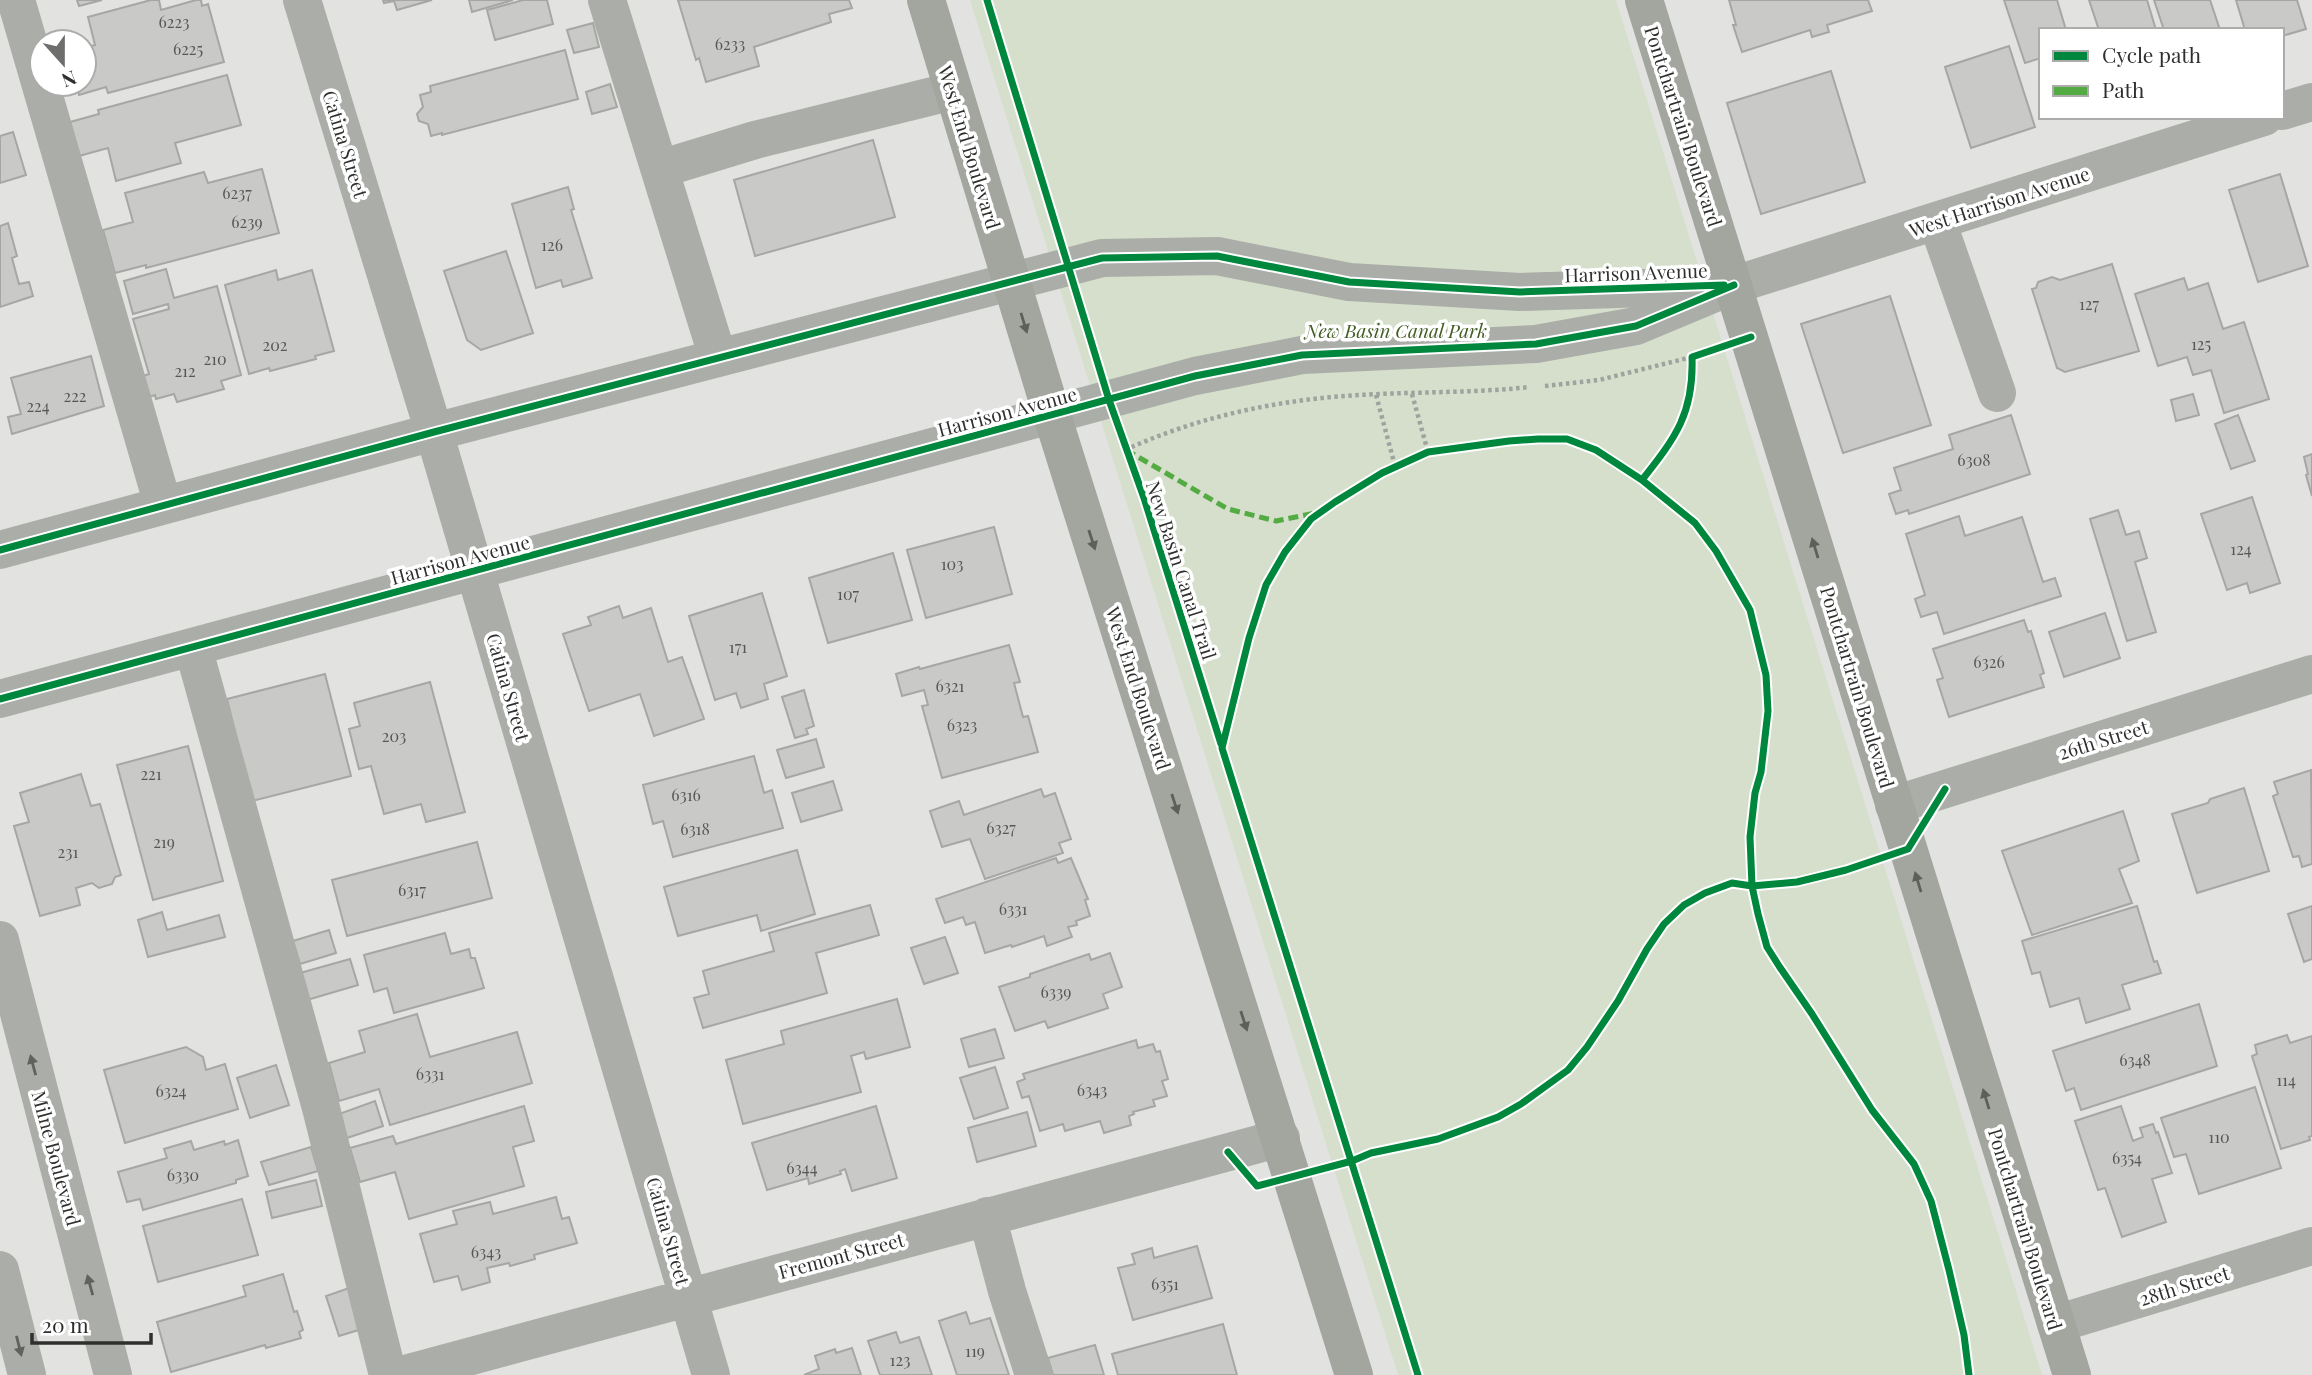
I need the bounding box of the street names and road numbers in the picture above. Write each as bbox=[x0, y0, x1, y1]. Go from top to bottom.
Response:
street label: Pontchartrain Boulevard bbox=[1639, 22, 1729, 230]
street label: West End Boulevard bbox=[932, 61, 1007, 232]
street label: Catina Street bbox=[317, 87, 375, 201]
street label: West Harrison Avenue bbox=[1904, 160, 2093, 243]
street label: Harrison Avenue bbox=[1564, 257, 1708, 287]
street label: Harrison Avenue bbox=[934, 380, 1080, 442]
street label: New Basin Canal Trail bbox=[1141, 477, 1223, 663]
street label: Harrison Avenue bbox=[387, 528, 533, 590]
street label: Pontchartrain Boulevard bbox=[1815, 583, 1901, 791]
street label: West End Boulevard bbox=[1100, 602, 1178, 773]
street label: Catina Street bbox=[481, 630, 537, 744]
street label: 26th Street bbox=[2055, 713, 2151, 765]
street label: Milne Boulevard bbox=[26, 1087, 88, 1229]
street label: Pontchartrain Boulevard bbox=[1983, 1125, 2069, 1333]
street label: Catina Street bbox=[641, 1174, 697, 1288]
street label: Fremont Street bbox=[775, 1226, 907, 1284]
street label: 28th Street bbox=[2136, 1259, 2232, 1311]

